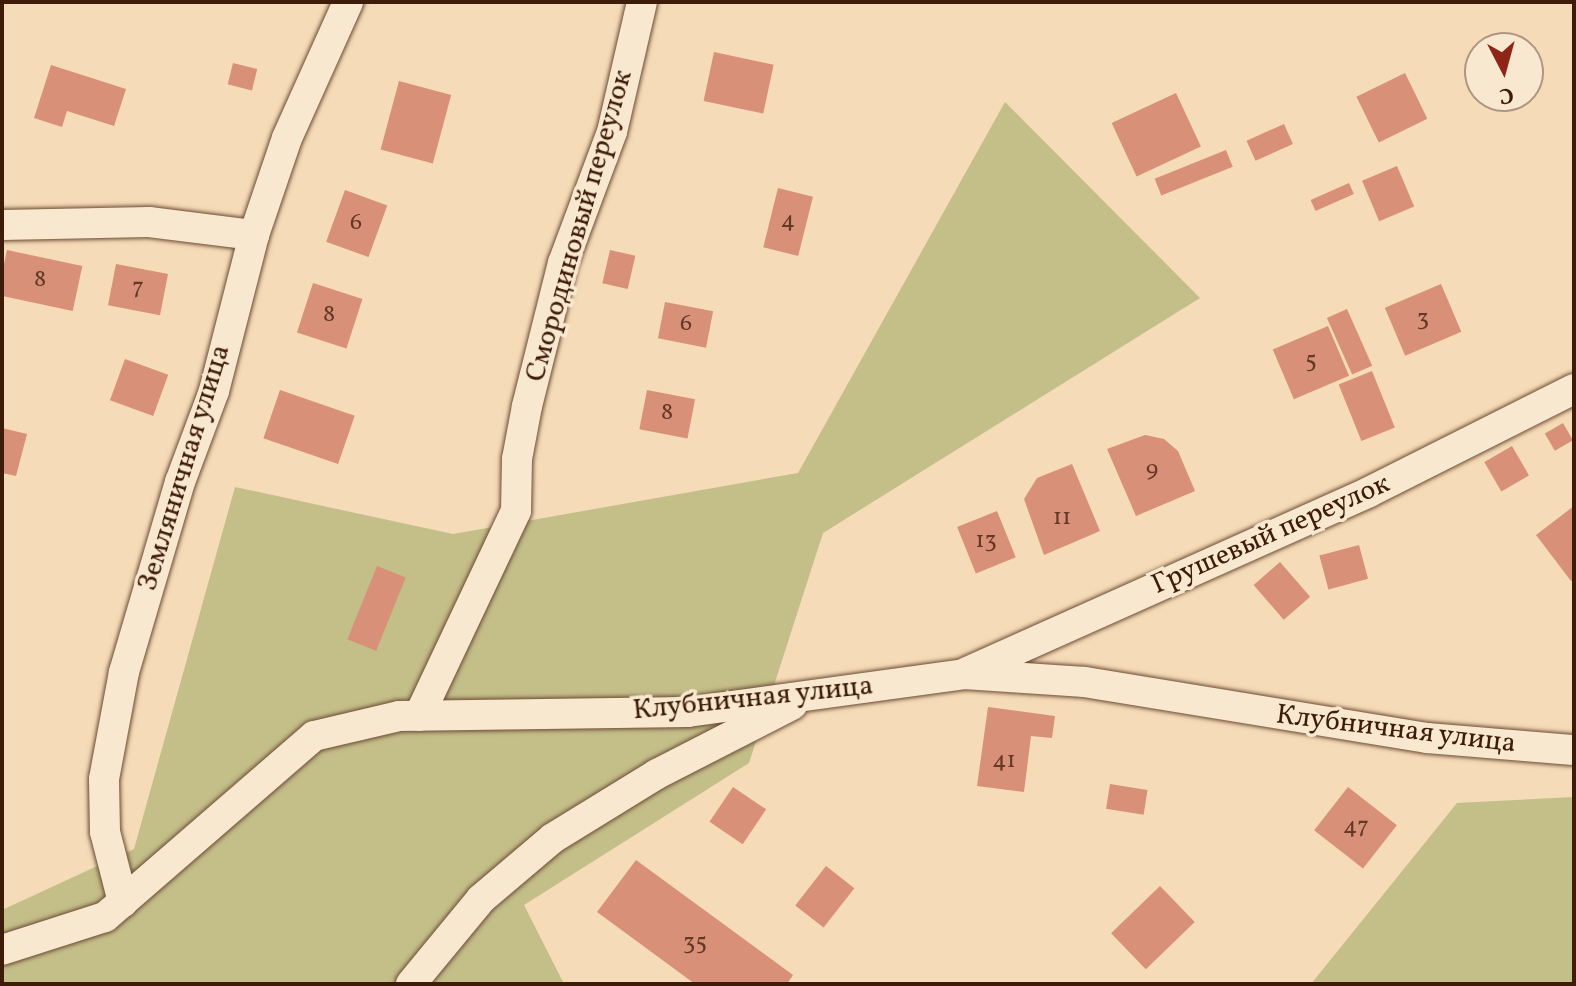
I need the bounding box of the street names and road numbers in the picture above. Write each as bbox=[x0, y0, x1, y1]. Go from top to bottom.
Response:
street label: Смородиновый переулок bbox=[519, 66, 641, 386]
street label: Земляничная улица bbox=[131, 340, 239, 596]
street label: Грушевый переулок bbox=[1147, 467, 1395, 603]
street label: Клубничная улица bbox=[631, 670, 875, 728]
street label: Клубничная улица bbox=[1274, 699, 1518, 761]

